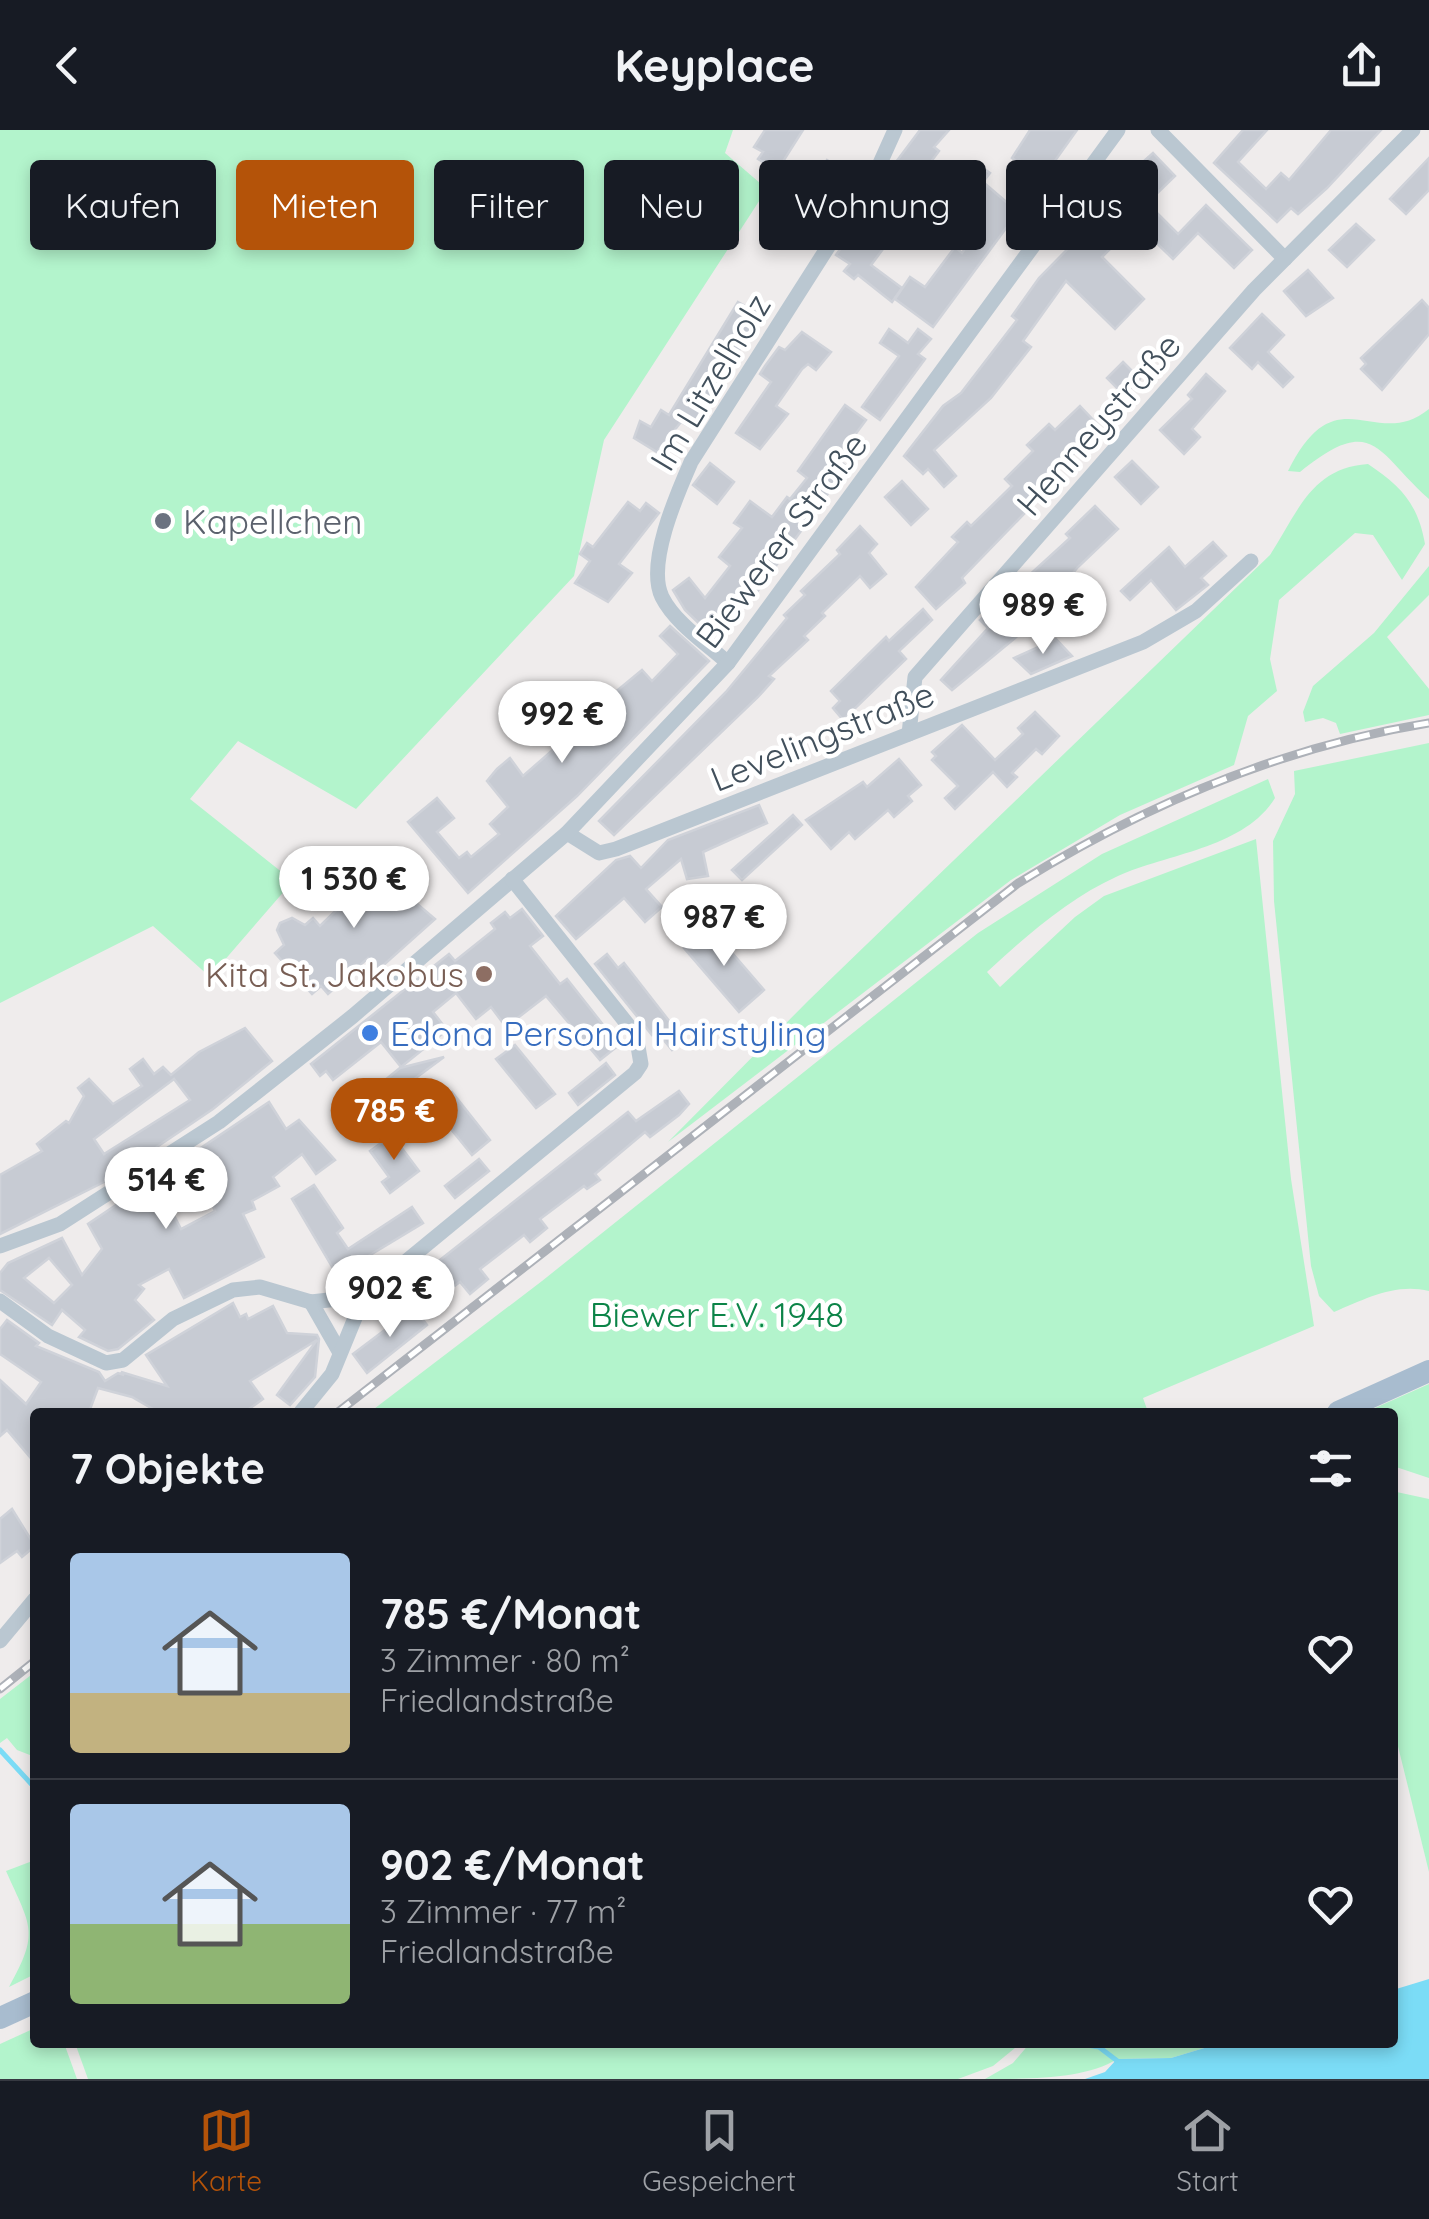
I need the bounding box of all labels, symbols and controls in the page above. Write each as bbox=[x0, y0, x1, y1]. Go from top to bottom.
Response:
text: Keyplace bbox=[615, 37, 814, 93]
icon: back bbox=[40, 38, 95, 93]
icon: share bbox=[1334, 38, 1389, 93]
chip: Kaufen bbox=[30, 160, 216, 250]
chip: Mieten bbox=[236, 160, 414, 250]
chip: Filter bbox=[434, 160, 584, 250]
chip: Neu bbox=[604, 160, 739, 250]
chip: Wohnung bbox=[759, 160, 986, 250]
chip: Haus bbox=[1006, 160, 1158, 250]
street label: Im Litzelholz bbox=[640, 286, 780, 478]
street label: Henneystraße bbox=[1007, 323, 1189, 525]
street label: Biewerer Straße bbox=[686, 424, 876, 656]
place label: Kapellchen bbox=[183, 499, 363, 543]
marker: Kapellchen bbox=[152, 510, 174, 532]
pin: 989 € bbox=[973, 572, 1113, 657]
text: 989 € bbox=[1002, 584, 1084, 624]
street label: Levelingstraße bbox=[704, 671, 940, 801]
pin: 992 € bbox=[492, 681, 632, 766]
text: 992 € bbox=[520, 693, 604, 733]
pin: 1 530 € bbox=[262, 846, 446, 931]
text: 1 530 € bbox=[301, 858, 407, 898]
pin: 987 € bbox=[654, 884, 794, 969]
text: 987 € bbox=[683, 896, 765, 936]
place label: Kita St. Jakobus bbox=[205, 952, 464, 996]
marker: Kita St. Jakobus bbox=[473, 963, 495, 985]
place label: Edona Personal Hairstyling bbox=[390, 1011, 827, 1055]
marker: Edona Personal Hairstyling bbox=[359, 1022, 381, 1044]
pin: 785 € bbox=[324, 1078, 464, 1163]
text: 785 € bbox=[353, 1090, 435, 1130]
pin: 514 € bbox=[96, 1147, 236, 1232]
text: 514 € bbox=[127, 1159, 205, 1199]
pin: 902 € bbox=[320, 1255, 460, 1340]
text: 902 € bbox=[347, 1267, 433, 1307]
park label: Biewer E.V. 1948 bbox=[590, 1292, 844, 1336]
icon: filters bbox=[1303, 1441, 1358, 1496]
text: 7 Objekte bbox=[70, 1442, 265, 1495]
text: 785 €/Monat bbox=[380, 1587, 641, 1640]
icon: home bbox=[150, 1593, 270, 1713]
icon: heart bbox=[1303, 1626, 1358, 1681]
text: 3 Zimmer · 80 m² bbox=[380, 1640, 630, 1680]
text: Friedlandstraße bbox=[380, 1680, 614, 1720]
text: 902 €/Monat bbox=[380, 1838, 645, 1891]
icon: home bbox=[150, 1844, 270, 1964]
icon: heart bbox=[1303, 1877, 1358, 1932]
text: 3 Zimmer · 77 m² bbox=[380, 1891, 626, 1931]
text: Friedlandstraße bbox=[380, 1931, 614, 1971]
tab: Karte bbox=[190, 2103, 262, 2198]
tab: Gespeichert bbox=[642, 2103, 796, 2198]
tab: Start bbox=[1176, 2103, 1239, 2198]

